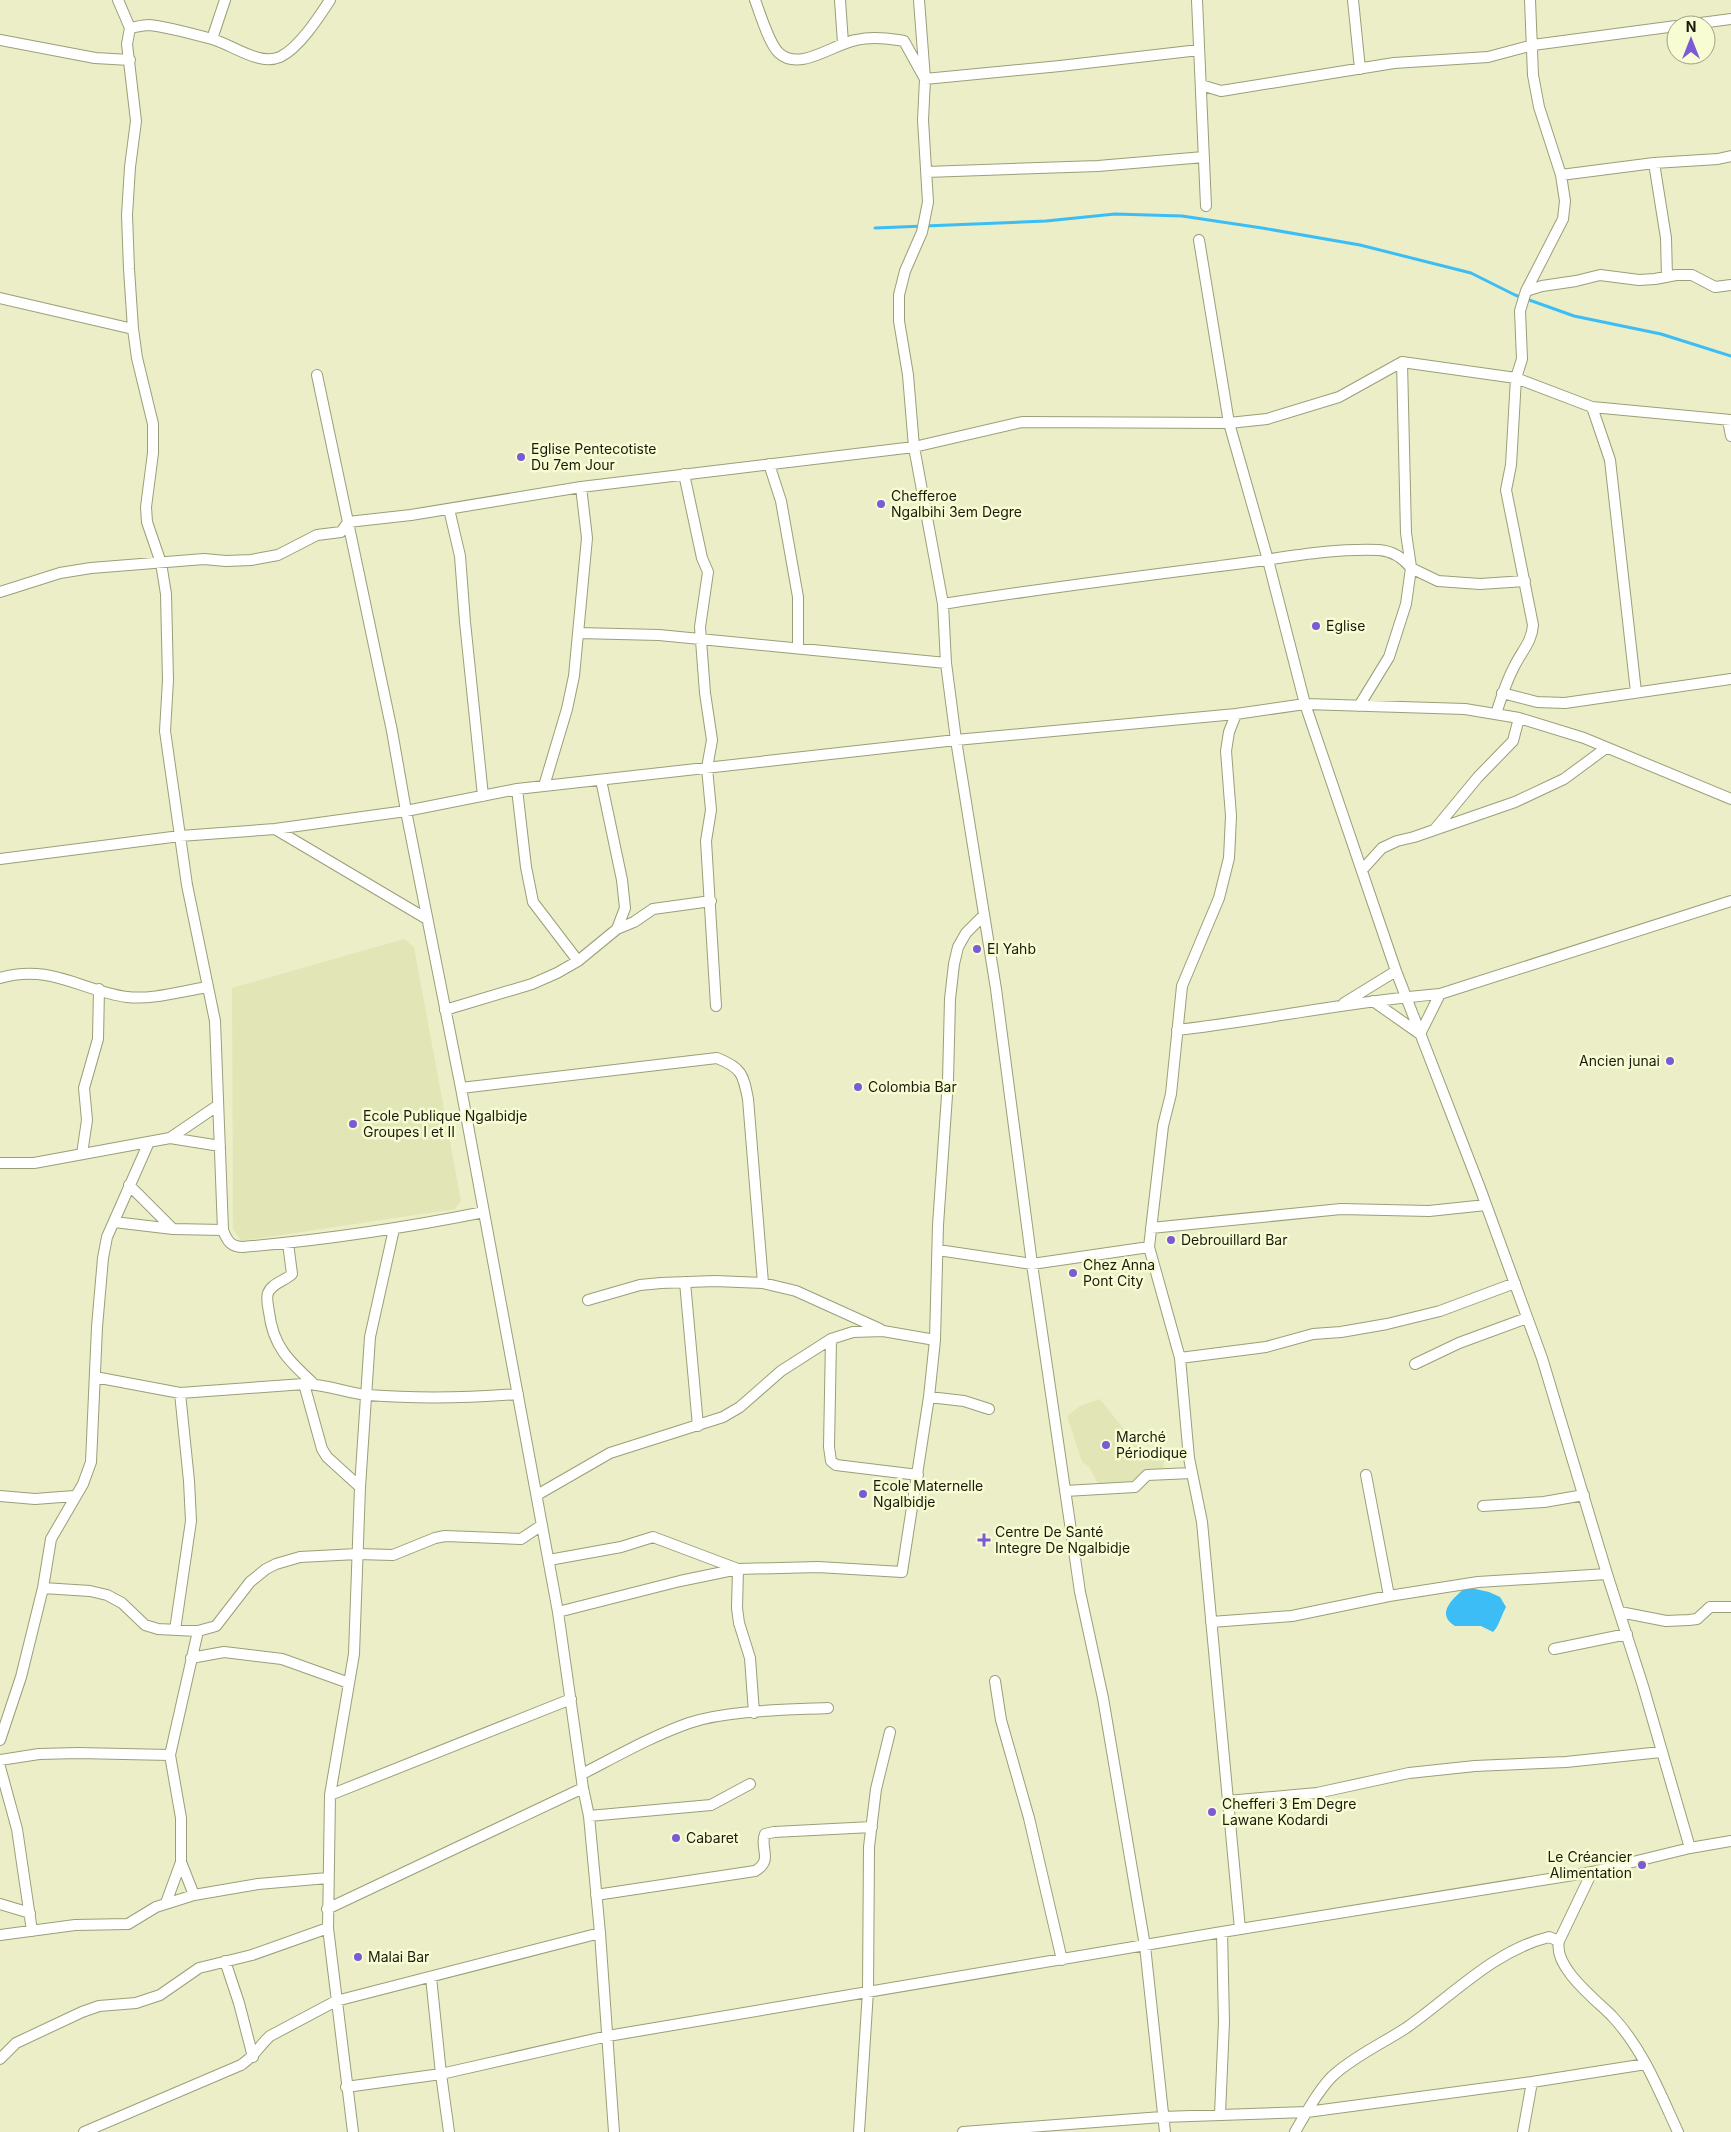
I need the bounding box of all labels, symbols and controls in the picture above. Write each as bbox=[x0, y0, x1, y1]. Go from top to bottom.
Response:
north arrow bbox=[1666, 15, 1716, 65]
text: N bbox=[1686, 18, 1696, 35]
place label: Eglise Pentecotiste Du 7em Jour bbox=[531, 440, 657, 473]
marker: Eglise Pentecotiste Du 7em Jour bbox=[515, 451, 527, 463]
place label: Chefferoe Ngalbihi 3em Degre bbox=[891, 487, 1022, 520]
marker: Chefferoe Ngalbihi 3em Degre bbox=[875, 498, 887, 510]
place label: Eglise bbox=[1326, 617, 1365, 634]
marker: Eglise bbox=[1310, 620, 1322, 632]
place label: El Yahb bbox=[987, 940, 1036, 957]
marker: El Yahb bbox=[971, 943, 983, 955]
place label: Ancien junai bbox=[1579, 1052, 1660, 1069]
marker: Ancien junai bbox=[1664, 1055, 1676, 1067]
place label: Colombia Bar bbox=[868, 1078, 957, 1095]
marker: Colombia Bar bbox=[852, 1081, 864, 1093]
place label: Ecole Publique Ngalbidje Groupes I et II bbox=[363, 1107, 527, 1140]
marker: Ecole Publique Ngalbidje Groupes I et II bbox=[347, 1118, 359, 1130]
place label: Debrouillard Bar bbox=[1181, 1231, 1287, 1248]
marker: Debrouillard Bar bbox=[1165, 1234, 1177, 1246]
place label: Chez Anna Pont City bbox=[1083, 1256, 1155, 1289]
marker: Chez Anna Pont City bbox=[1067, 1267, 1079, 1279]
place label: Marché Périodique bbox=[1116, 1428, 1187, 1461]
marker: Marché Périodique bbox=[1100, 1439, 1112, 1451]
place label: Ecole Maternelle Ngalbidje bbox=[873, 1477, 983, 1510]
marker: Ecole Maternelle Ngalbidje bbox=[857, 1488, 869, 1500]
place label: Centre De Santé Integre De Ngalbidje bbox=[995, 1523, 1130, 1556]
marker: Centre De Santé Integre De Ngalbidje bbox=[977, 1533, 991, 1547]
place label: Chefferi 3 Em Degre Lawane Kodardi bbox=[1222, 1795, 1356, 1828]
marker: Chefferi 3 Em Degre Lawane Kodardi bbox=[1206, 1806, 1218, 1818]
place label: Cabaret bbox=[686, 1829, 739, 1846]
marker: Cabaret bbox=[670, 1832, 682, 1844]
place label: Le Créancier Alimentation bbox=[1547, 1848, 1632, 1881]
marker: Le Créancier Alimentation bbox=[1636, 1859, 1648, 1871]
place label: Malai Bar bbox=[368, 1948, 429, 1965]
marker: Malai Bar bbox=[352, 1951, 364, 1963]

